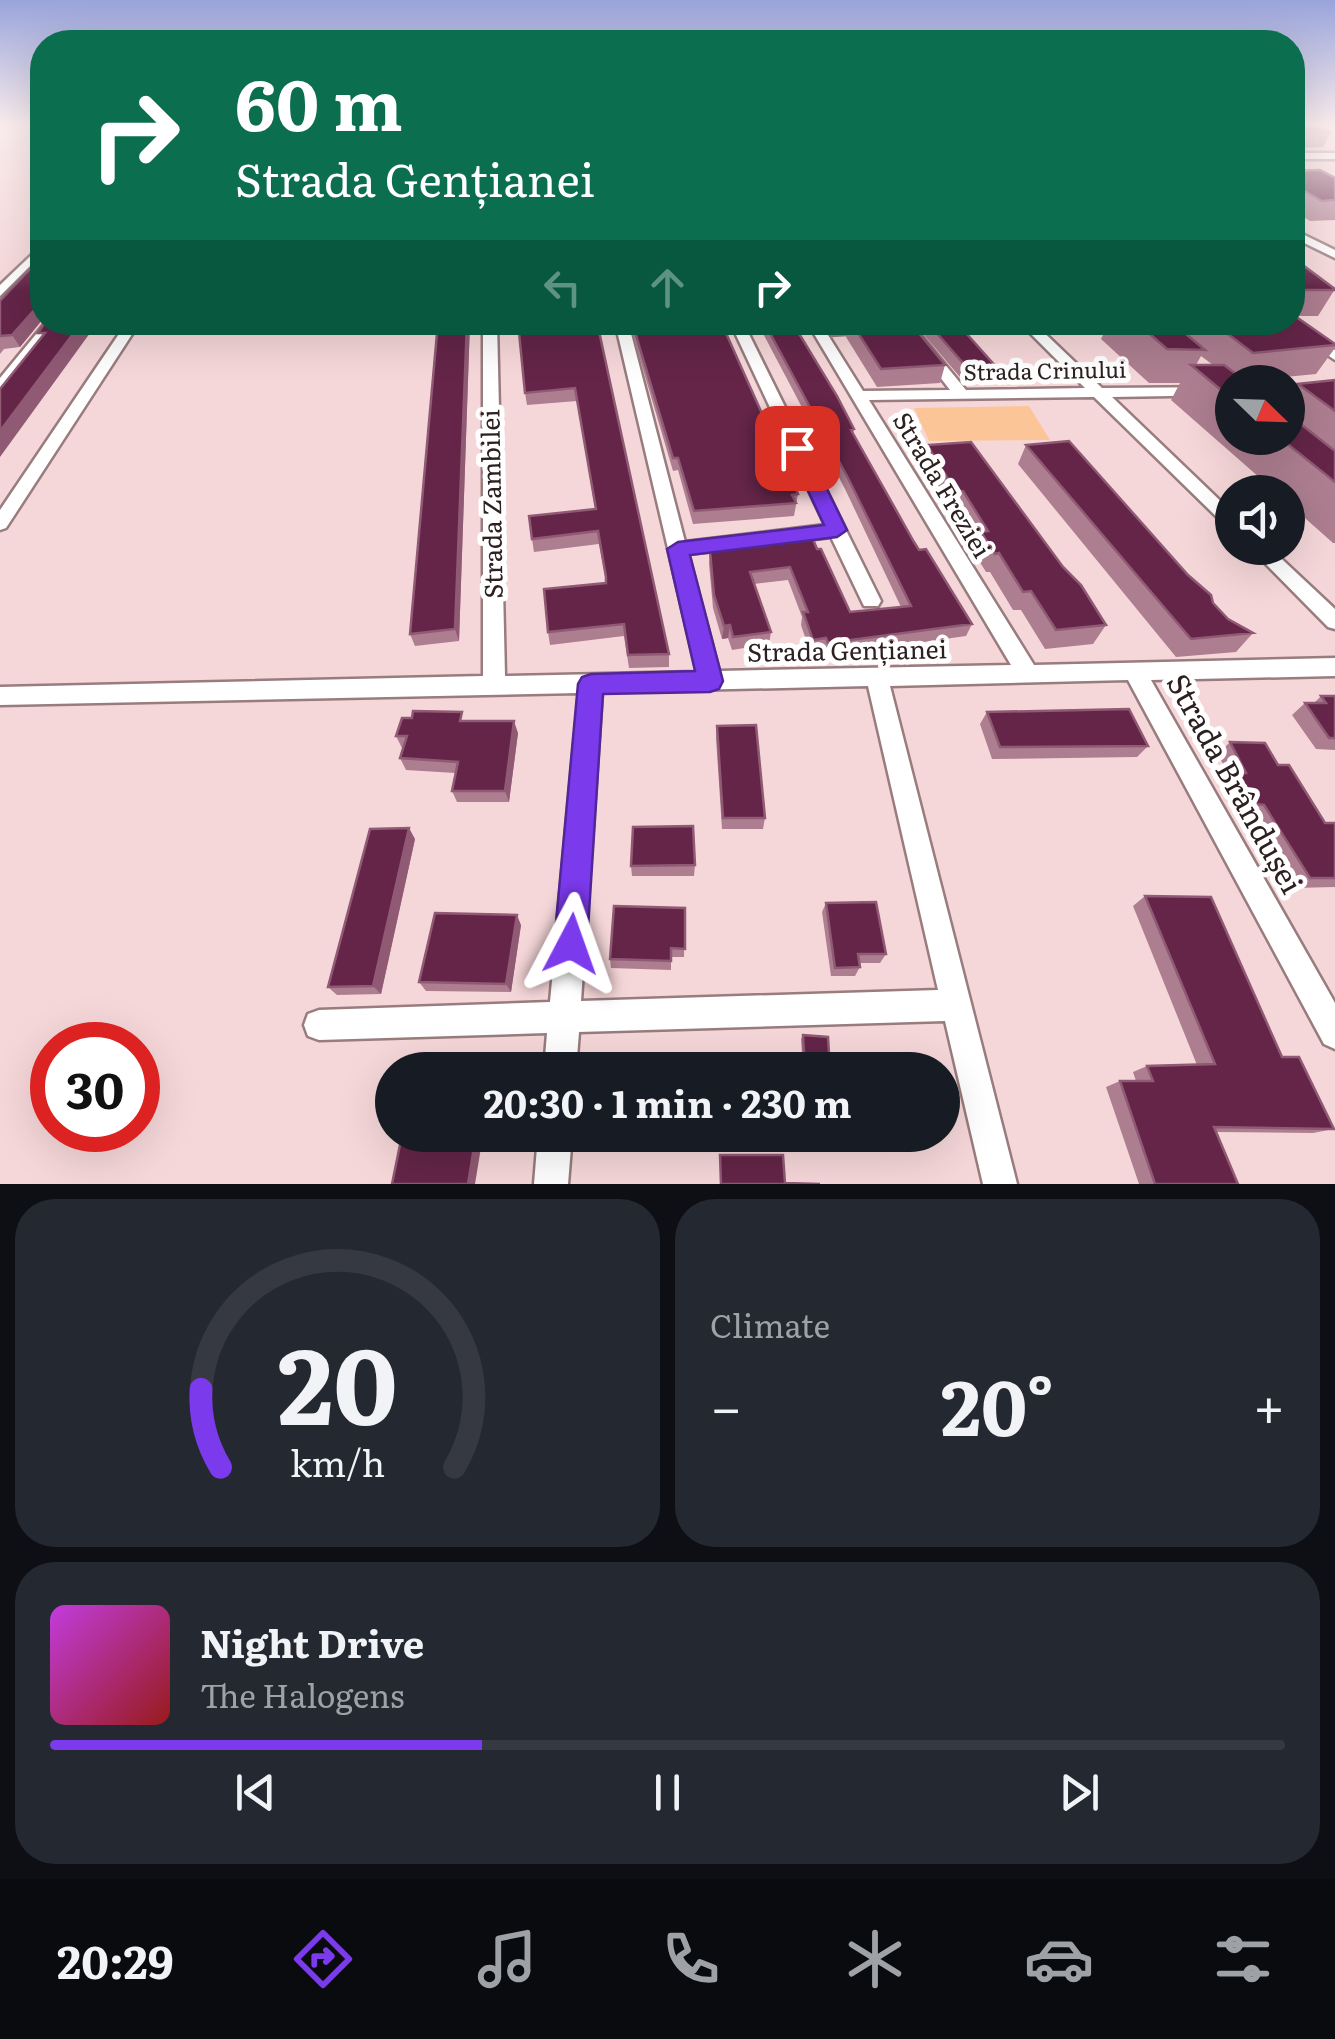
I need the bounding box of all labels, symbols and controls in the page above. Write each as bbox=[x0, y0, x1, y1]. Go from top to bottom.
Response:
text: 60 m bbox=[235, 49, 403, 153]
icon: right bbox=[70, 70, 200, 200]
text: Strada Gențianei bbox=[235, 144, 595, 211]
icon: left bbox=[535, 260, 590, 315]
icon: ahead bbox=[640, 260, 695, 315]
icon: right bbox=[745, 260, 800, 315]
street label: Strada Crinului bbox=[963, 352, 1127, 387]
north arrow bbox=[1215, 365, 1305, 455]
map controls bbox=[1215, 365, 1305, 565]
street label: Strada Freziei bbox=[885, 404, 1001, 564]
pin bbox=[755, 406, 840, 491]
street label: Strada Zambilei bbox=[470, 409, 511, 599]
icon: arrive bbox=[770, 421, 825, 476]
button: sound bbox=[1215, 475, 1305, 565]
street label: Strada Gențianei bbox=[747, 629, 947, 670]
street label: Strada Brândușei bbox=[1158, 665, 1315, 901]
position arrow bbox=[519, 892, 623, 996]
speed limit sign: 30 bbox=[30, 1022, 160, 1152]
text: 20:30 · 1 min · 230 m bbox=[483, 1073, 852, 1130]
text: Climate bbox=[710, 1300, 830, 1348]
text: 20 bbox=[278, 1303, 397, 1457]
text: 20° bbox=[941, 1348, 1054, 1459]
text: − bbox=[710, 1363, 742, 1445]
text: + bbox=[1253, 1363, 1285, 1445]
text: km/h bbox=[290, 1435, 385, 1488]
text: Night Drive bbox=[200, 1613, 424, 1670]
text: The Halogens bbox=[200, 1670, 404, 1718]
icon: previous bbox=[228, 1765, 283, 1820]
icon: pause bbox=[640, 1765, 695, 1820]
icon: next bbox=[1052, 1765, 1107, 1820]
icon: directions bbox=[288, 1924, 358, 1994]
icon: music bbox=[472, 1924, 542, 1994]
icon: phone bbox=[656, 1924, 726, 1994]
icon: climate bbox=[840, 1924, 910, 1994]
icon: car bbox=[1024, 1924, 1094, 1994]
icon: filters bbox=[1208, 1924, 1278, 1994]
text: 20:29 bbox=[57, 1926, 174, 1993]

